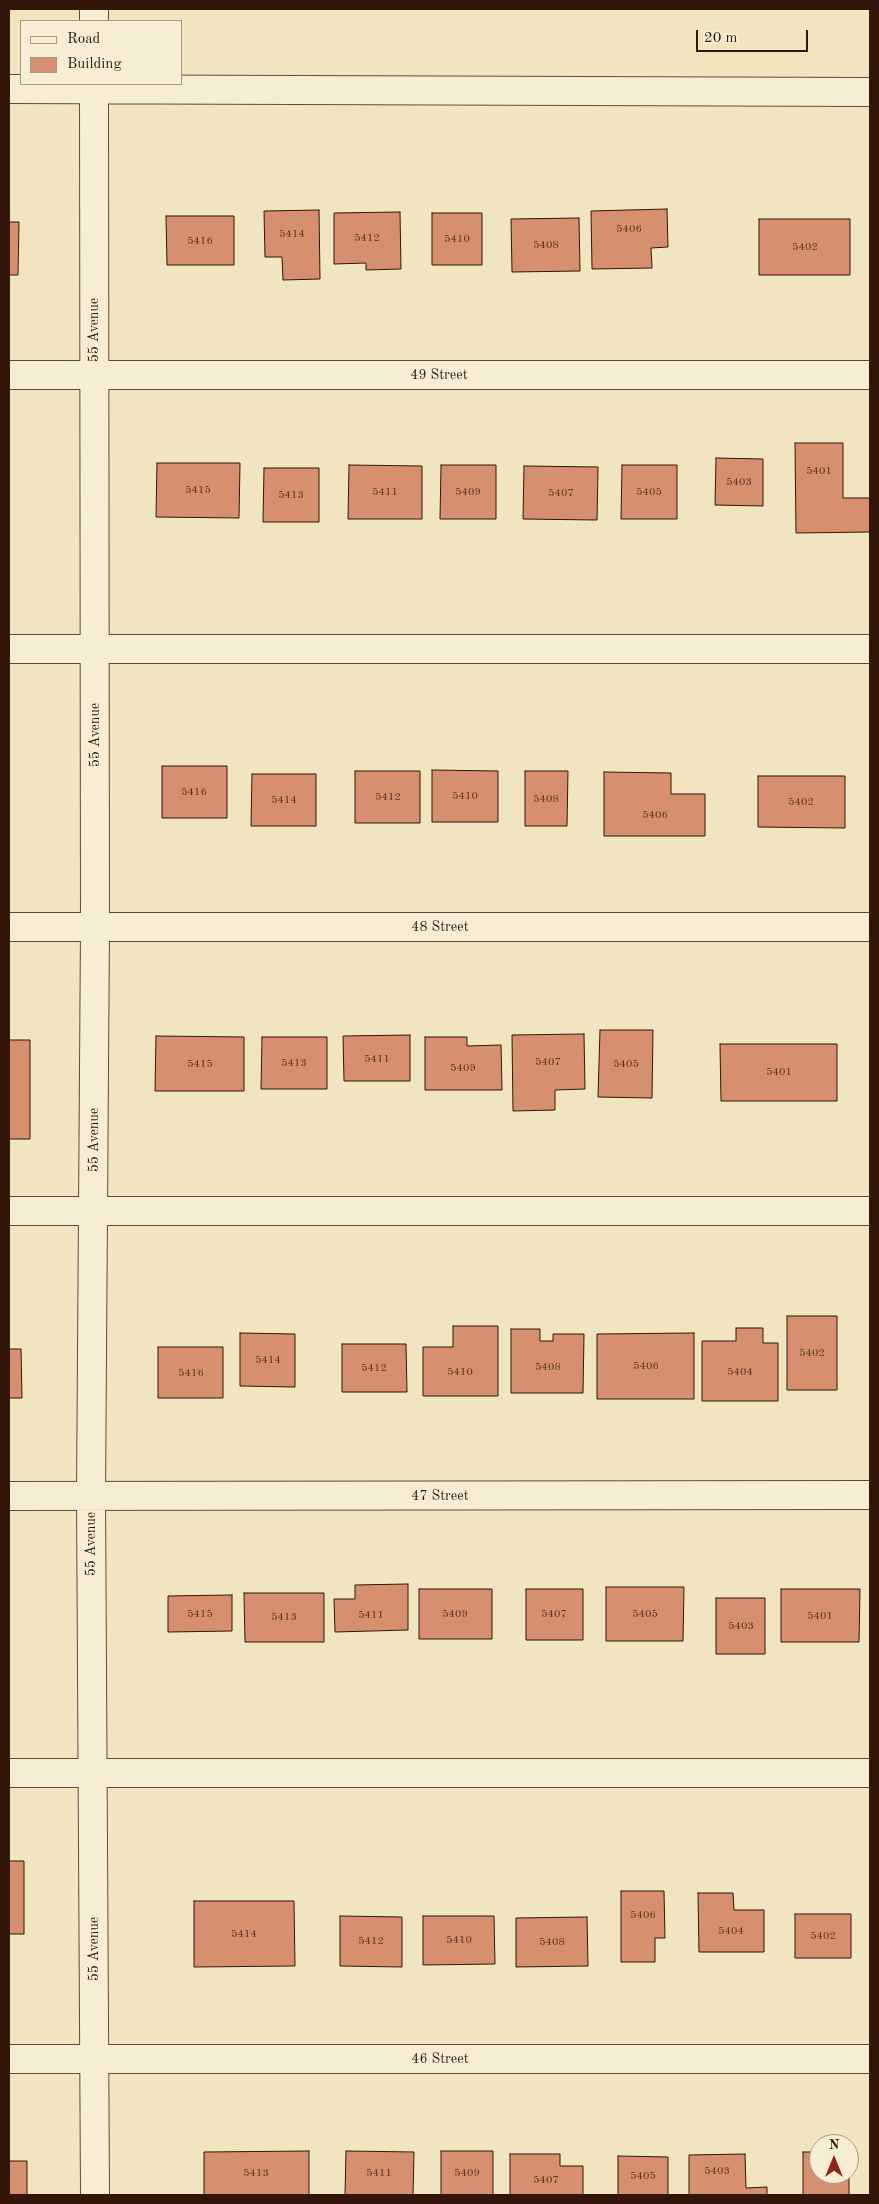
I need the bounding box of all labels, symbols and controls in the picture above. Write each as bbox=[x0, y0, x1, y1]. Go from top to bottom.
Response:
legend bbox=[20, 20, 182, 85]
scale bar bbox=[699, 20, 812, 52]
text: 20 m bbox=[704, 31, 738, 46]
text: Road bbox=[67, 32, 100, 47]
text: Building bbox=[67, 57, 122, 72]
house number: 5406 bbox=[616, 222, 642, 236]
house number: 5414 bbox=[279, 227, 305, 241]
house number: 5412 bbox=[354, 231, 380, 245]
house number: 5410 bbox=[444, 232, 470, 246]
house number: 5416 bbox=[187, 234, 213, 248]
house number: 5408 bbox=[533, 238, 559, 252]
house number: 5402 bbox=[792, 240, 818, 254]
street label: 55 Avenue bbox=[86, 298, 102, 362]
street label: 49 Street bbox=[410, 367, 468, 383]
house number: 5401 bbox=[806, 464, 832, 478]
house number: 5403 bbox=[726, 475, 752, 489]
house number: 5415 bbox=[185, 483, 211, 497]
house number: 5411 bbox=[372, 485, 398, 499]
house number: 5409 bbox=[455, 485, 481, 499]
house number: 5405 bbox=[636, 485, 662, 499]
house number: 5407 bbox=[548, 486, 574, 500]
house number: 5413 bbox=[278, 488, 304, 502]
street label: 55 Avenue bbox=[87, 703, 103, 767]
house number: 5416 bbox=[181, 785, 207, 799]
house number: 5410 bbox=[452, 789, 478, 803]
house number: 5412 bbox=[375, 790, 401, 804]
house number: 5408 bbox=[533, 792, 559, 806]
house number: 5414 bbox=[271, 793, 297, 807]
house number: 5402 bbox=[788, 795, 814, 809]
house number: 5406 bbox=[642, 808, 668, 822]
street label: 48 Street bbox=[411, 919, 469, 935]
house number: 5411 bbox=[364, 1052, 390, 1066]
house number: 5407 bbox=[535, 1055, 561, 1069]
house number: 5413 bbox=[281, 1056, 307, 1070]
house number: 5415 bbox=[187, 1057, 213, 1071]
house number: 5405 bbox=[613, 1057, 639, 1071]
house number: 5409 bbox=[450, 1061, 476, 1075]
house number: 5401 bbox=[766, 1065, 792, 1079]
street label: 55 Avenue bbox=[86, 1108, 102, 1172]
house number: 5402 bbox=[799, 1346, 825, 1360]
house number: 5414 bbox=[255, 1353, 281, 1367]
house number: 5406 bbox=[633, 1359, 659, 1373]
house number: 5408 bbox=[535, 1360, 561, 1374]
house number: 5412 bbox=[361, 1361, 387, 1375]
house number: 5410 bbox=[447, 1365, 473, 1379]
house number: 5404 bbox=[727, 1365, 753, 1379]
house number: 5416 bbox=[178, 1366, 204, 1380]
street label: 47 Street bbox=[411, 1488, 469, 1504]
street label: 55 Avenue bbox=[83, 1512, 99, 1576]
house number: 5415 bbox=[187, 1607, 213, 1621]
house number: 5409 bbox=[442, 1607, 468, 1621]
house number: 5407 bbox=[541, 1607, 567, 1621]
house number: 5405 bbox=[632, 1607, 658, 1621]
house number: 5411 bbox=[358, 1608, 384, 1622]
house number: 5401 bbox=[807, 1609, 833, 1623]
house number: 5413 bbox=[271, 1610, 297, 1624]
house number: 5403 bbox=[728, 1619, 754, 1633]
house number: 5406 bbox=[630, 1908, 656, 1922]
street label: 55 Avenue bbox=[86, 1917, 102, 1981]
house number: 5404 bbox=[718, 1924, 744, 1938]
house number: 5414 bbox=[231, 1927, 257, 1941]
house number: 5402 bbox=[810, 1929, 836, 1943]
house number: 5410 bbox=[446, 1933, 472, 1947]
house number: 5412 bbox=[358, 1934, 384, 1948]
house number: 5408 bbox=[539, 1935, 565, 1949]
street label: 46 Street bbox=[411, 2051, 469, 2067]
north arrow bbox=[809, 2134, 859, 2184]
text: N bbox=[829, 2138, 839, 2152]
house number: 5403 bbox=[704, 2164, 730, 2178]
house number: 5413 bbox=[243, 2166, 269, 2180]
house number: 5411 bbox=[366, 2166, 392, 2180]
house number: 5409 bbox=[454, 2166, 480, 2180]
house number: 5405 bbox=[630, 2169, 656, 2183]
house number: 5407 bbox=[533, 2173, 559, 2187]

